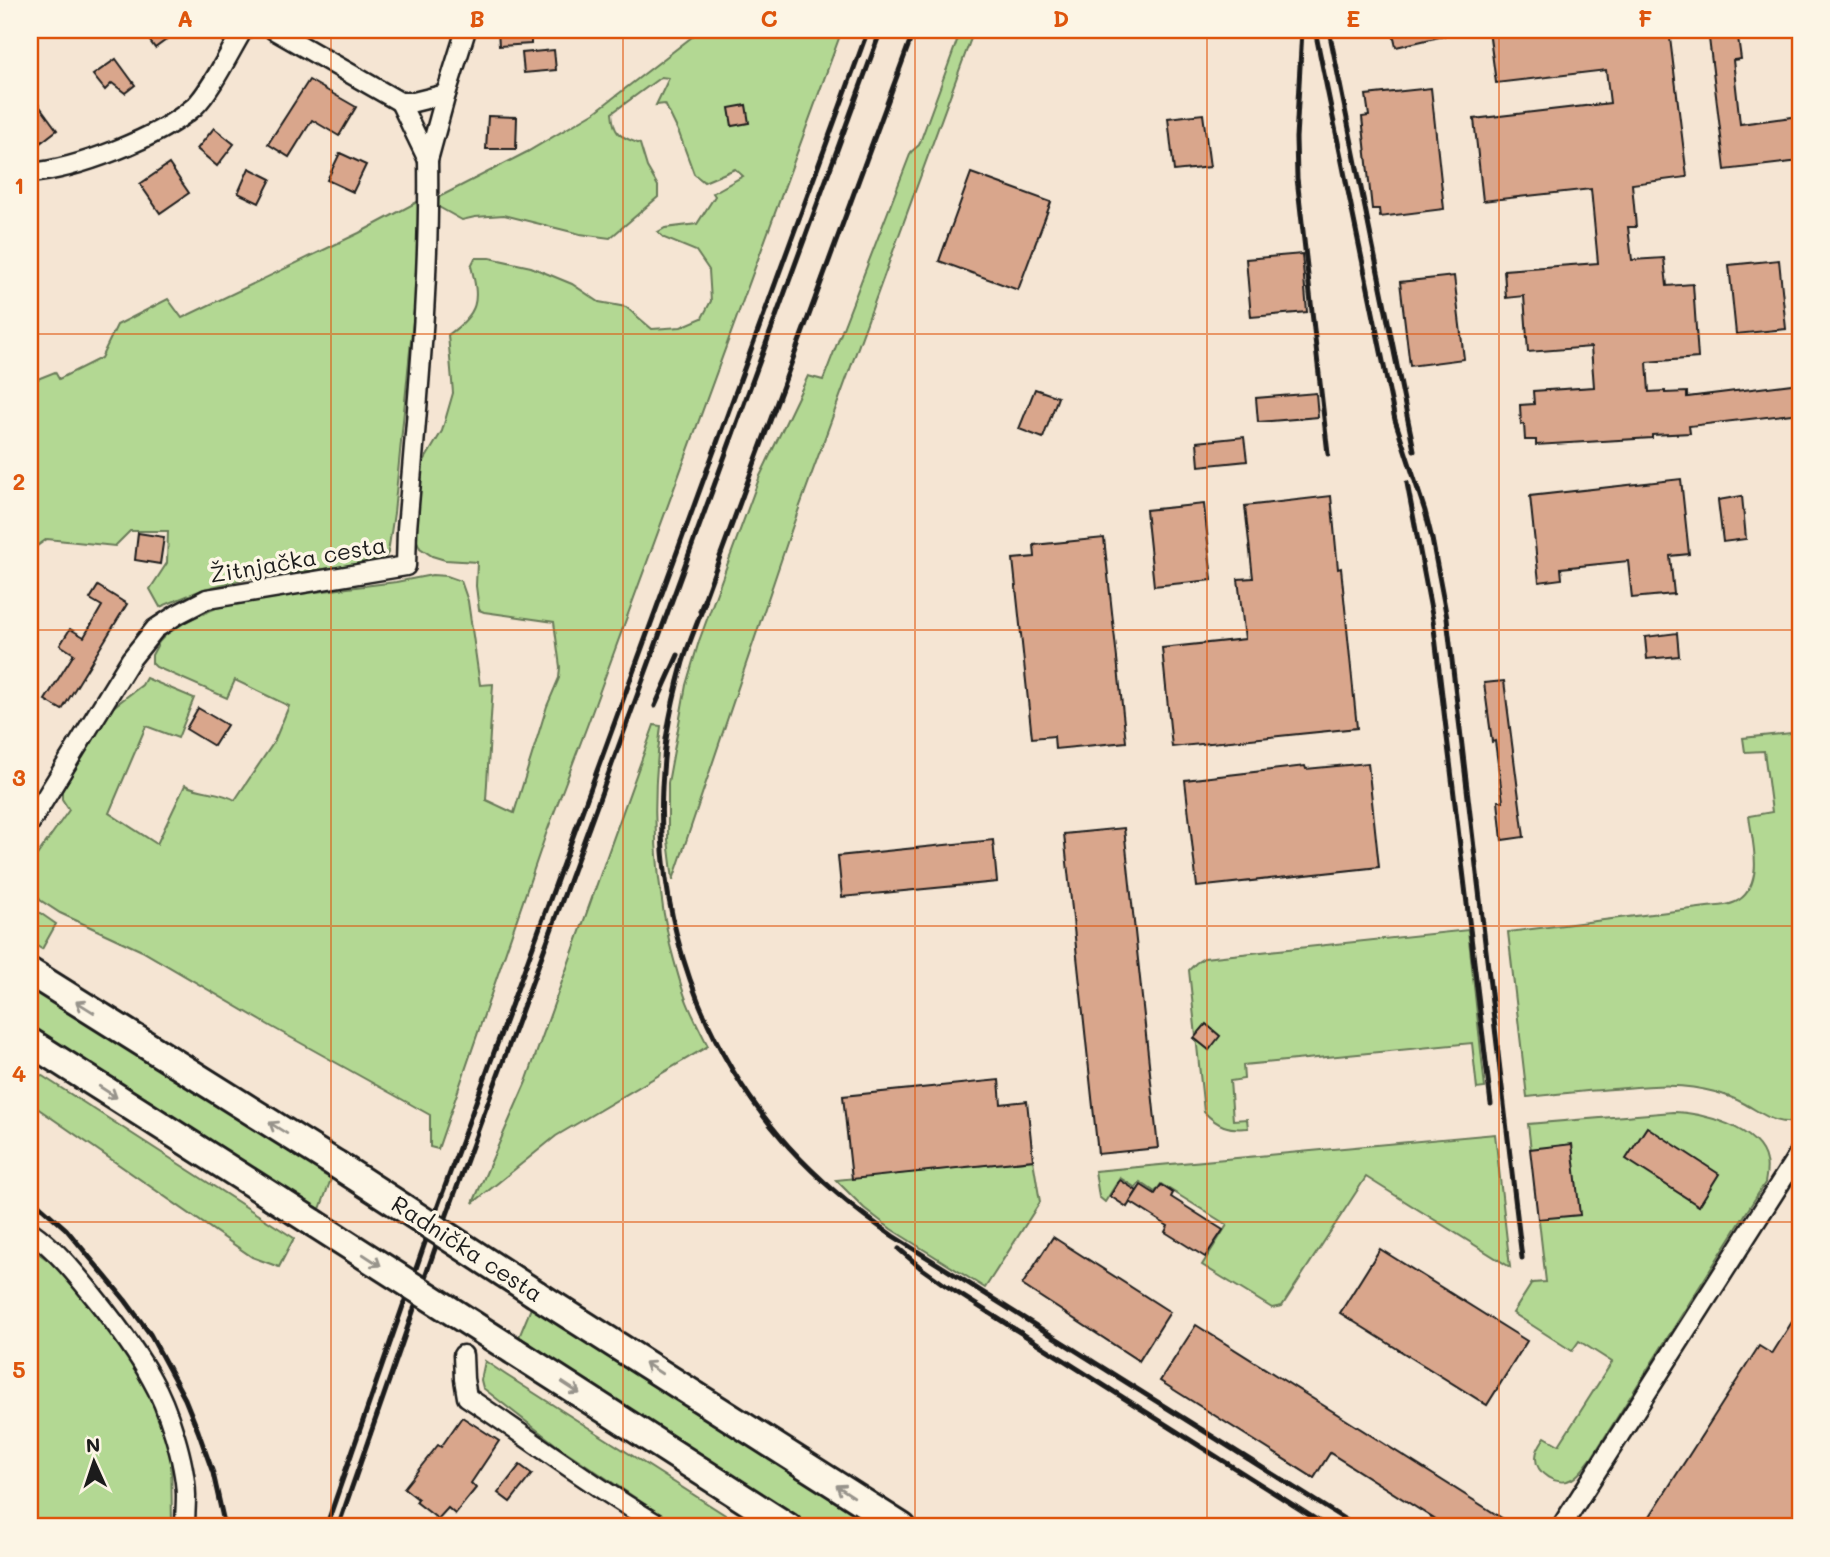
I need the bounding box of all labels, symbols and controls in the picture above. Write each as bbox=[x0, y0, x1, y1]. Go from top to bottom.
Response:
text: A bbox=[177, 3, 193, 33]
text: B bbox=[469, 3, 485, 33]
text: C bbox=[760, 3, 778, 33]
text: D bbox=[1053, 3, 1069, 33]
text: E bbox=[1346, 3, 1360, 33]
text: F bbox=[1638, 3, 1652, 33]
text: 1 bbox=[14, 170, 24, 200]
text: 2 bbox=[13, 466, 25, 496]
street label: Žitnjačka cesta bbox=[207, 529, 388, 589]
text: 3 bbox=[12, 762, 26, 792]
one-way arrow bbox=[76, 999, 96, 1013]
text: 4 bbox=[12, 1058, 26, 1088]
one-way arrow bbox=[98, 1084, 117, 1099]
one-way arrow bbox=[269, 1120, 289, 1134]
street label: Radnička cesta bbox=[386, 1188, 549, 1308]
one-way arrow bbox=[361, 1253, 381, 1267]
text: 5 bbox=[12, 1354, 26, 1384]
one-way arrow bbox=[644, 1361, 663, 1376]
one-way arrow bbox=[561, 1381, 581, 1395]
north arrow bbox=[60, 1428, 130, 1498]
text: N bbox=[85, 1432, 101, 1457]
one-way arrow bbox=[836, 1483, 855, 1498]

